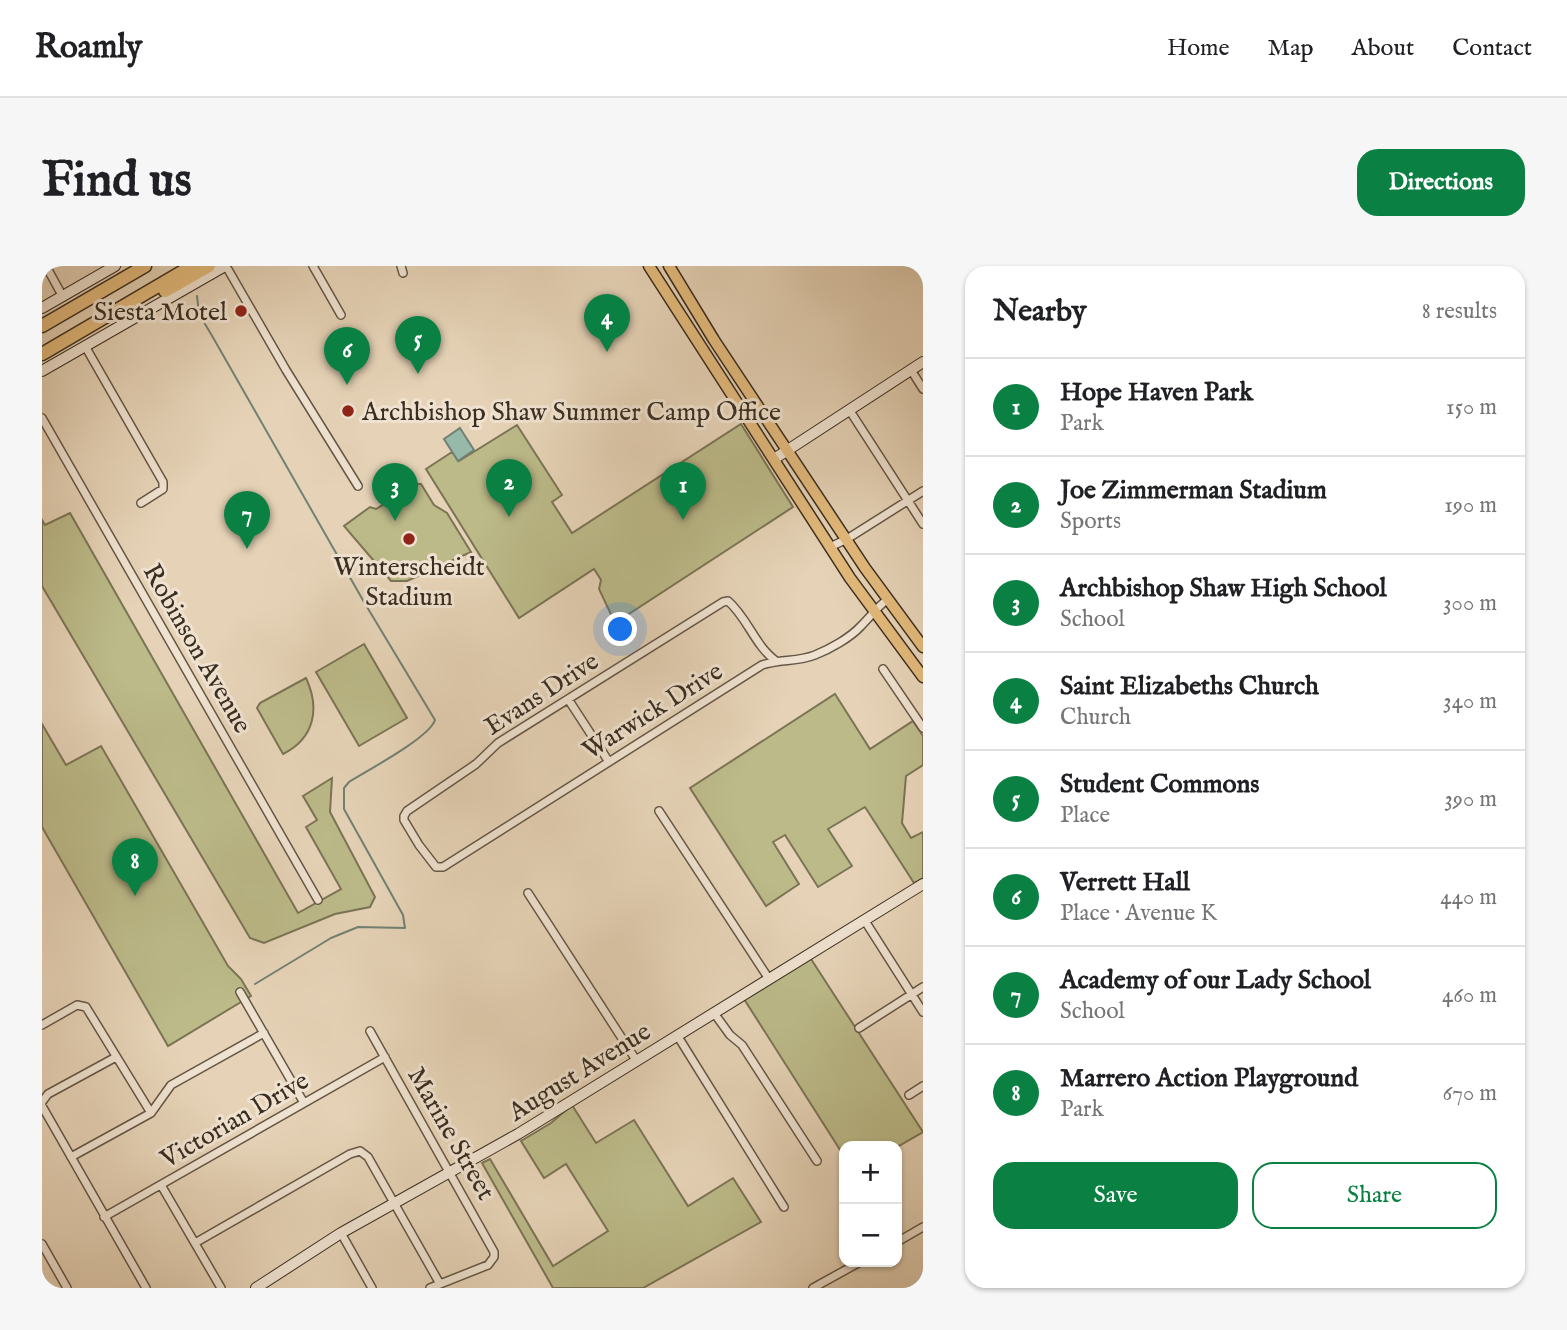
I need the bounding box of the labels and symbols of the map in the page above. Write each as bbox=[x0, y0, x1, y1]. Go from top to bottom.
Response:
pin: 4 bbox=[584, 294, 630, 352]
place label: Siesta Motel bbox=[94, 296, 228, 329]
marker: Siesta Motel bbox=[233, 303, 249, 319]
pin: 5 bbox=[395, 316, 441, 374]
pin: 6 bbox=[324, 327, 370, 385]
place label: Archbishop Shaw Summer Camp Office bbox=[361, 396, 781, 429]
marker: Archbishop Shaw Summer Camp Office bbox=[340, 403, 356, 419]
pin: 2 bbox=[486, 459, 532, 517]
pin: 1 bbox=[660, 462, 706, 520]
pin: 3 bbox=[372, 463, 418, 521]
pin: 7 bbox=[224, 491, 270, 549]
marker: Winterscheidt Stadium bbox=[401, 531, 417, 547]
place label: Winterscheidt Stadium bbox=[333, 551, 485, 614]
street label: Robinson Avenue bbox=[135, 558, 259, 739]
your location bbox=[603, 612, 637, 646]
street label: Evans Drive bbox=[478, 645, 605, 743]
street label: Warwick Drive bbox=[577, 655, 729, 767]
pin: 8 bbox=[112, 838, 158, 896]
street label: August Avenue bbox=[502, 1015, 657, 1130]
street label: Marine Street bbox=[399, 1061, 502, 1206]
street label: Victorian Drive bbox=[154, 1065, 315, 1176]

